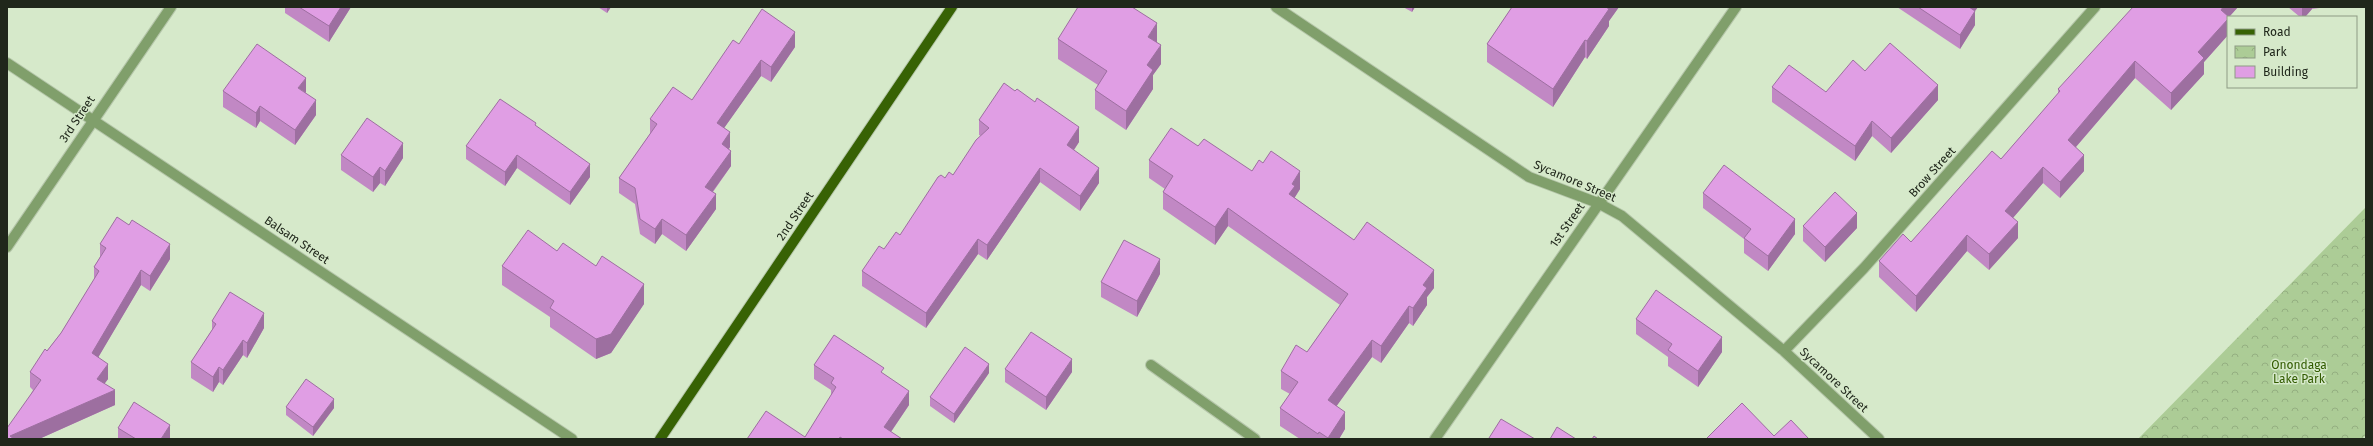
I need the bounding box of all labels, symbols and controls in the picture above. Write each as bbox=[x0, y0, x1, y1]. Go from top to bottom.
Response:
legend bbox=[2227, 16, 2357, 88]
text: Road bbox=[2263, 25, 2291, 39]
text: Park bbox=[2263, 45, 2287, 59]
text: Building bbox=[2263, 65, 2309, 79]
street label: 3rd Street bbox=[56, 92, 98, 145]
street label: Brow Street bbox=[1906, 143, 1959, 200]
street label: Sycamore Street bbox=[1532, 157, 1619, 205]
street label: 2nd Street bbox=[774, 188, 817, 243]
street label: 1st Street bbox=[1547, 200, 1588, 250]
street label: Balsam Street bbox=[262, 213, 333, 267]
street label: Sycamore Street bbox=[1797, 345, 1872, 416]
park label: Onondaga Lake Park bbox=[2271, 358, 2327, 386]

